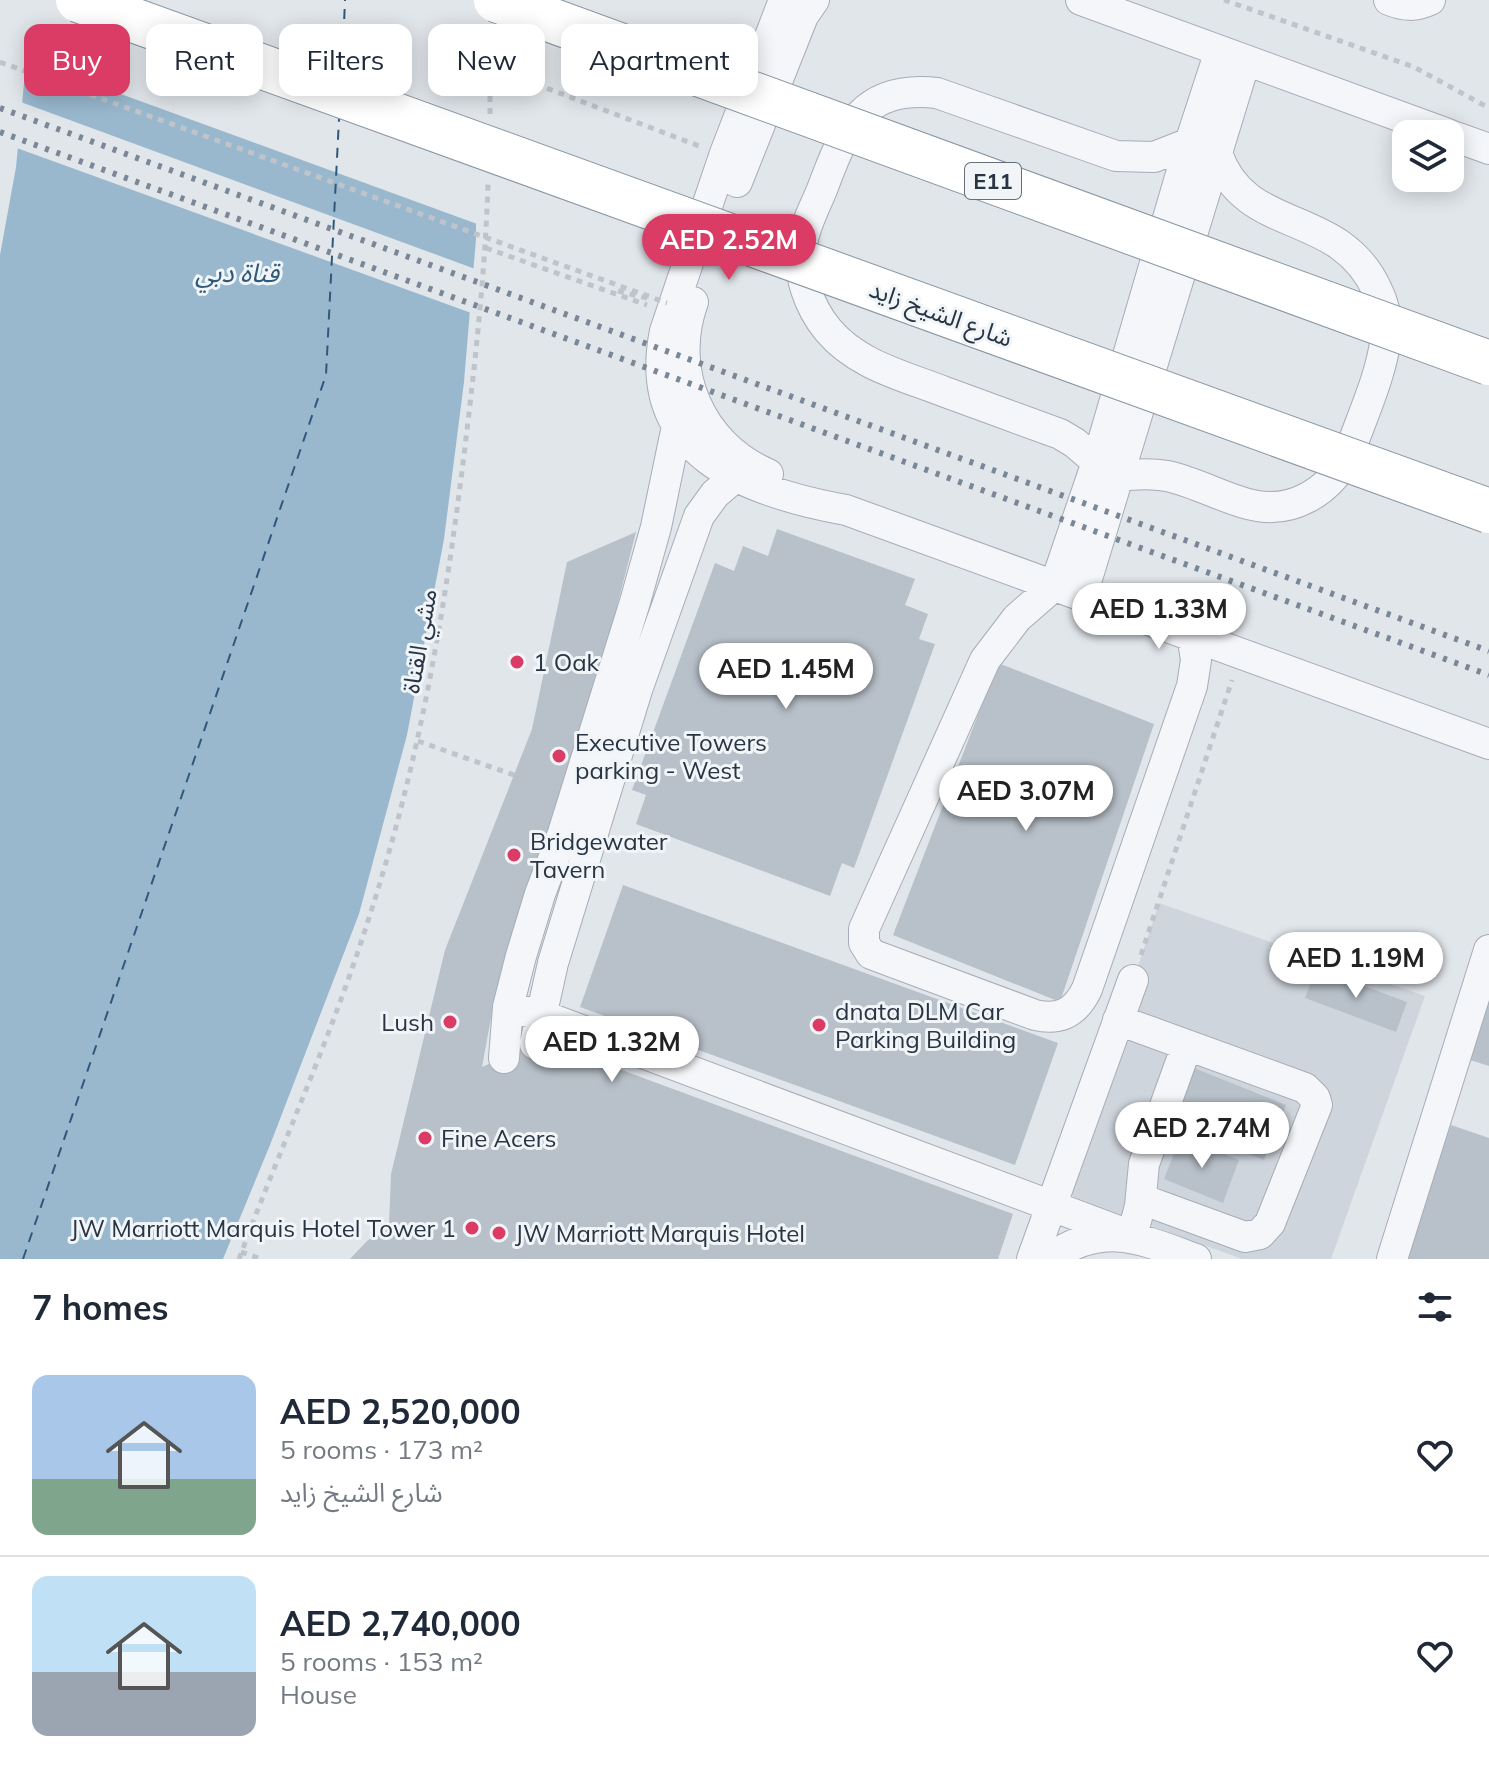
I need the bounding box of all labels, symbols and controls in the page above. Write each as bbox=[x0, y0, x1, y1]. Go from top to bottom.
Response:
chip: Buy bbox=[24, 24, 130, 96]
chip: Rent bbox=[146, 24, 263, 96]
chip: Filters bbox=[279, 24, 412, 96]
chip: New bbox=[428, 24, 545, 96]
chip: Apartment bbox=[561, 24, 758, 96]
map controls bbox=[1392, 120, 1464, 192]
button: layers bbox=[1392, 120, 1464, 192]
road number: E11 bbox=[965, 163, 1021, 199]
pin: AED 2.52M bbox=[637, 214, 821, 282]
text: AED 2.52M bbox=[660, 223, 798, 256]
water label: قناة دبي bbox=[195, 256, 280, 293]
street label: شارع الشيخ زايد bbox=[864, 273, 1017, 356]
pin: AED 1.33M bbox=[1067, 583, 1251, 651]
street label: مشي القناة bbox=[395, 586, 447, 696]
text: AED 1.33M bbox=[1090, 592, 1228, 625]
pin: AED 1.45M bbox=[694, 643, 878, 711]
place label: 1 Oak bbox=[533, 647, 600, 677]
text: AED 1.45M bbox=[717, 652, 855, 685]
marker: 1 Oak bbox=[508, 653, 526, 671]
place label: Executive Towers parking - West bbox=[575, 727, 767, 785]
marker: Executive Towers parking - West bbox=[550, 747, 568, 765]
pin: AED 3.07M bbox=[934, 765, 1118, 833]
text: AED 3.07M bbox=[957, 774, 1095, 807]
place label: Bridgewater Tavern bbox=[530, 826, 668, 884]
marker: Bridgewater Tavern bbox=[505, 846, 523, 864]
pin: AED 1.19M bbox=[1264, 932, 1448, 1000]
text: AED 1.19M bbox=[1287, 941, 1425, 974]
place label: dnata DLM Car Parking Building bbox=[835, 996, 1016, 1054]
place label: Lush bbox=[381, 1007, 434, 1037]
marker: Lush bbox=[441, 1013, 459, 1031]
pin: AED 1.32M bbox=[520, 1016, 704, 1084]
marker: dnata DLM Car Parking Building bbox=[810, 1016, 828, 1034]
text: AED 1.32M bbox=[543, 1025, 681, 1058]
pin: AED 2.74M bbox=[1110, 1102, 1294, 1170]
text: AED 2.74M bbox=[1133, 1111, 1271, 1144]
place label: Fine Acers bbox=[441, 1123, 556, 1153]
marker: Fine Acers bbox=[416, 1129, 434, 1147]
place label: JW Marriott Marquis Hotel Tower 1 bbox=[70, 1213, 456, 1243]
place label: JW Marriott Marquis Hotel bbox=[515, 1218, 805, 1248]
marker: JW Marriott Marquis Hotel Tower 1 bbox=[463, 1219, 481, 1237]
marker: JW Marriott Marquis Hotel bbox=[490, 1224, 508, 1242]
icon: filters bbox=[1413, 1285, 1457, 1329]
text: 7 homes bbox=[32, 1286, 169, 1329]
text: AED 2,520,000 bbox=[280, 1390, 521, 1433]
icon: home bbox=[96, 1407, 192, 1503]
text: 5 rooms · 173 m² bbox=[280, 1433, 483, 1466]
icon: heart bbox=[1413, 1433, 1457, 1477]
text: شارع الشيخ زايد bbox=[280, 1476, 443, 1509]
text: AED 2,740,000 bbox=[280, 1602, 521, 1645]
icon: home bbox=[96, 1608, 192, 1704]
icon: heart bbox=[1413, 1634, 1457, 1678]
text: 5 rooms · 153 m² bbox=[280, 1645, 483, 1678]
text: House bbox=[280, 1678, 357, 1711]

